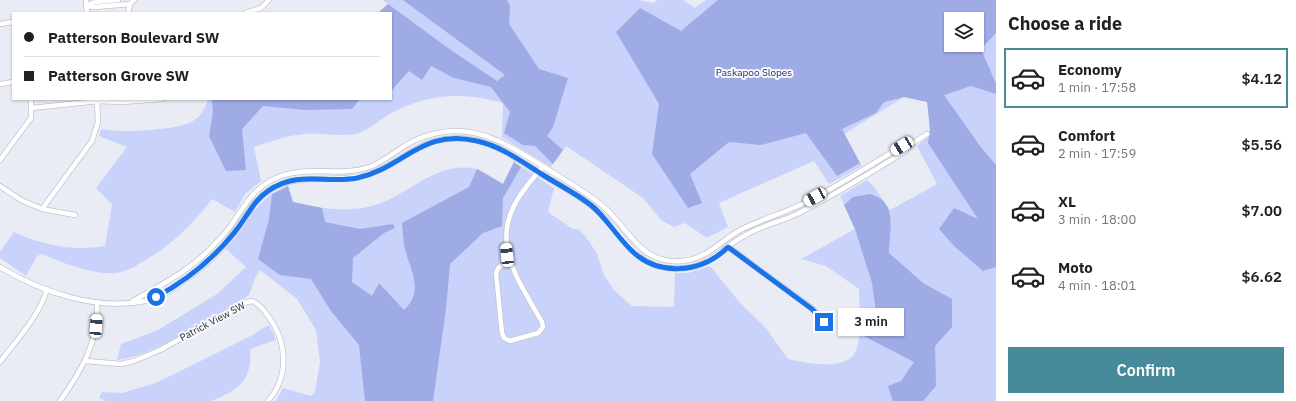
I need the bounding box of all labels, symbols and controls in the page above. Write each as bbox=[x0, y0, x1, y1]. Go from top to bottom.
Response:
map controls bbox=[944, 12, 984, 52]
button: layers bbox=[944, 12, 984, 52]
text: Choose a ride bbox=[1008, 12, 1122, 35]
text: Patterson Boulevard SW bbox=[48, 28, 219, 47]
icon: car bbox=[1010, 60, 1046, 96]
text: Economy bbox=[1058, 60, 1122, 79]
text: Patterson Grove SW bbox=[48, 66, 189, 85]
park label: Paskapoo Slopes bbox=[716, 66, 792, 79]
text: $4.12 bbox=[1242, 69, 1282, 88]
text: 1 min · 17:58 bbox=[1058, 79, 1136, 96]
icon: car bbox=[1010, 126, 1046, 162]
text: Comfort bbox=[1058, 126, 1115, 145]
car bbox=[889, 135, 915, 157]
text: $5.56 bbox=[1242, 135, 1282, 154]
text: 2 min · 17:59 bbox=[1058, 145, 1136, 162]
car bbox=[802, 186, 828, 208]
icon: car bbox=[1010, 192, 1046, 228]
text: XL bbox=[1058, 192, 1076, 211]
text: $7.00 bbox=[1242, 201, 1282, 220]
text: 3 min · 18:00 bbox=[1058, 211, 1136, 228]
car bbox=[500, 242, 514, 268]
icon: car bbox=[1010, 258, 1046, 294]
text: Moto bbox=[1058, 258, 1093, 277]
text: $6.62 bbox=[1242, 267, 1282, 286]
text: 4 min · 18:01 bbox=[1058, 277, 1136, 294]
route start bbox=[147, 288, 165, 306]
street label: Patrick View SW bbox=[177, 299, 247, 344]
callout: 3 min bbox=[838, 308, 904, 336]
route end bbox=[815, 313, 833, 331]
text: 3 min bbox=[854, 313, 888, 330]
car bbox=[89, 314, 103, 338]
button: Confirm bbox=[1008, 347, 1284, 393]

